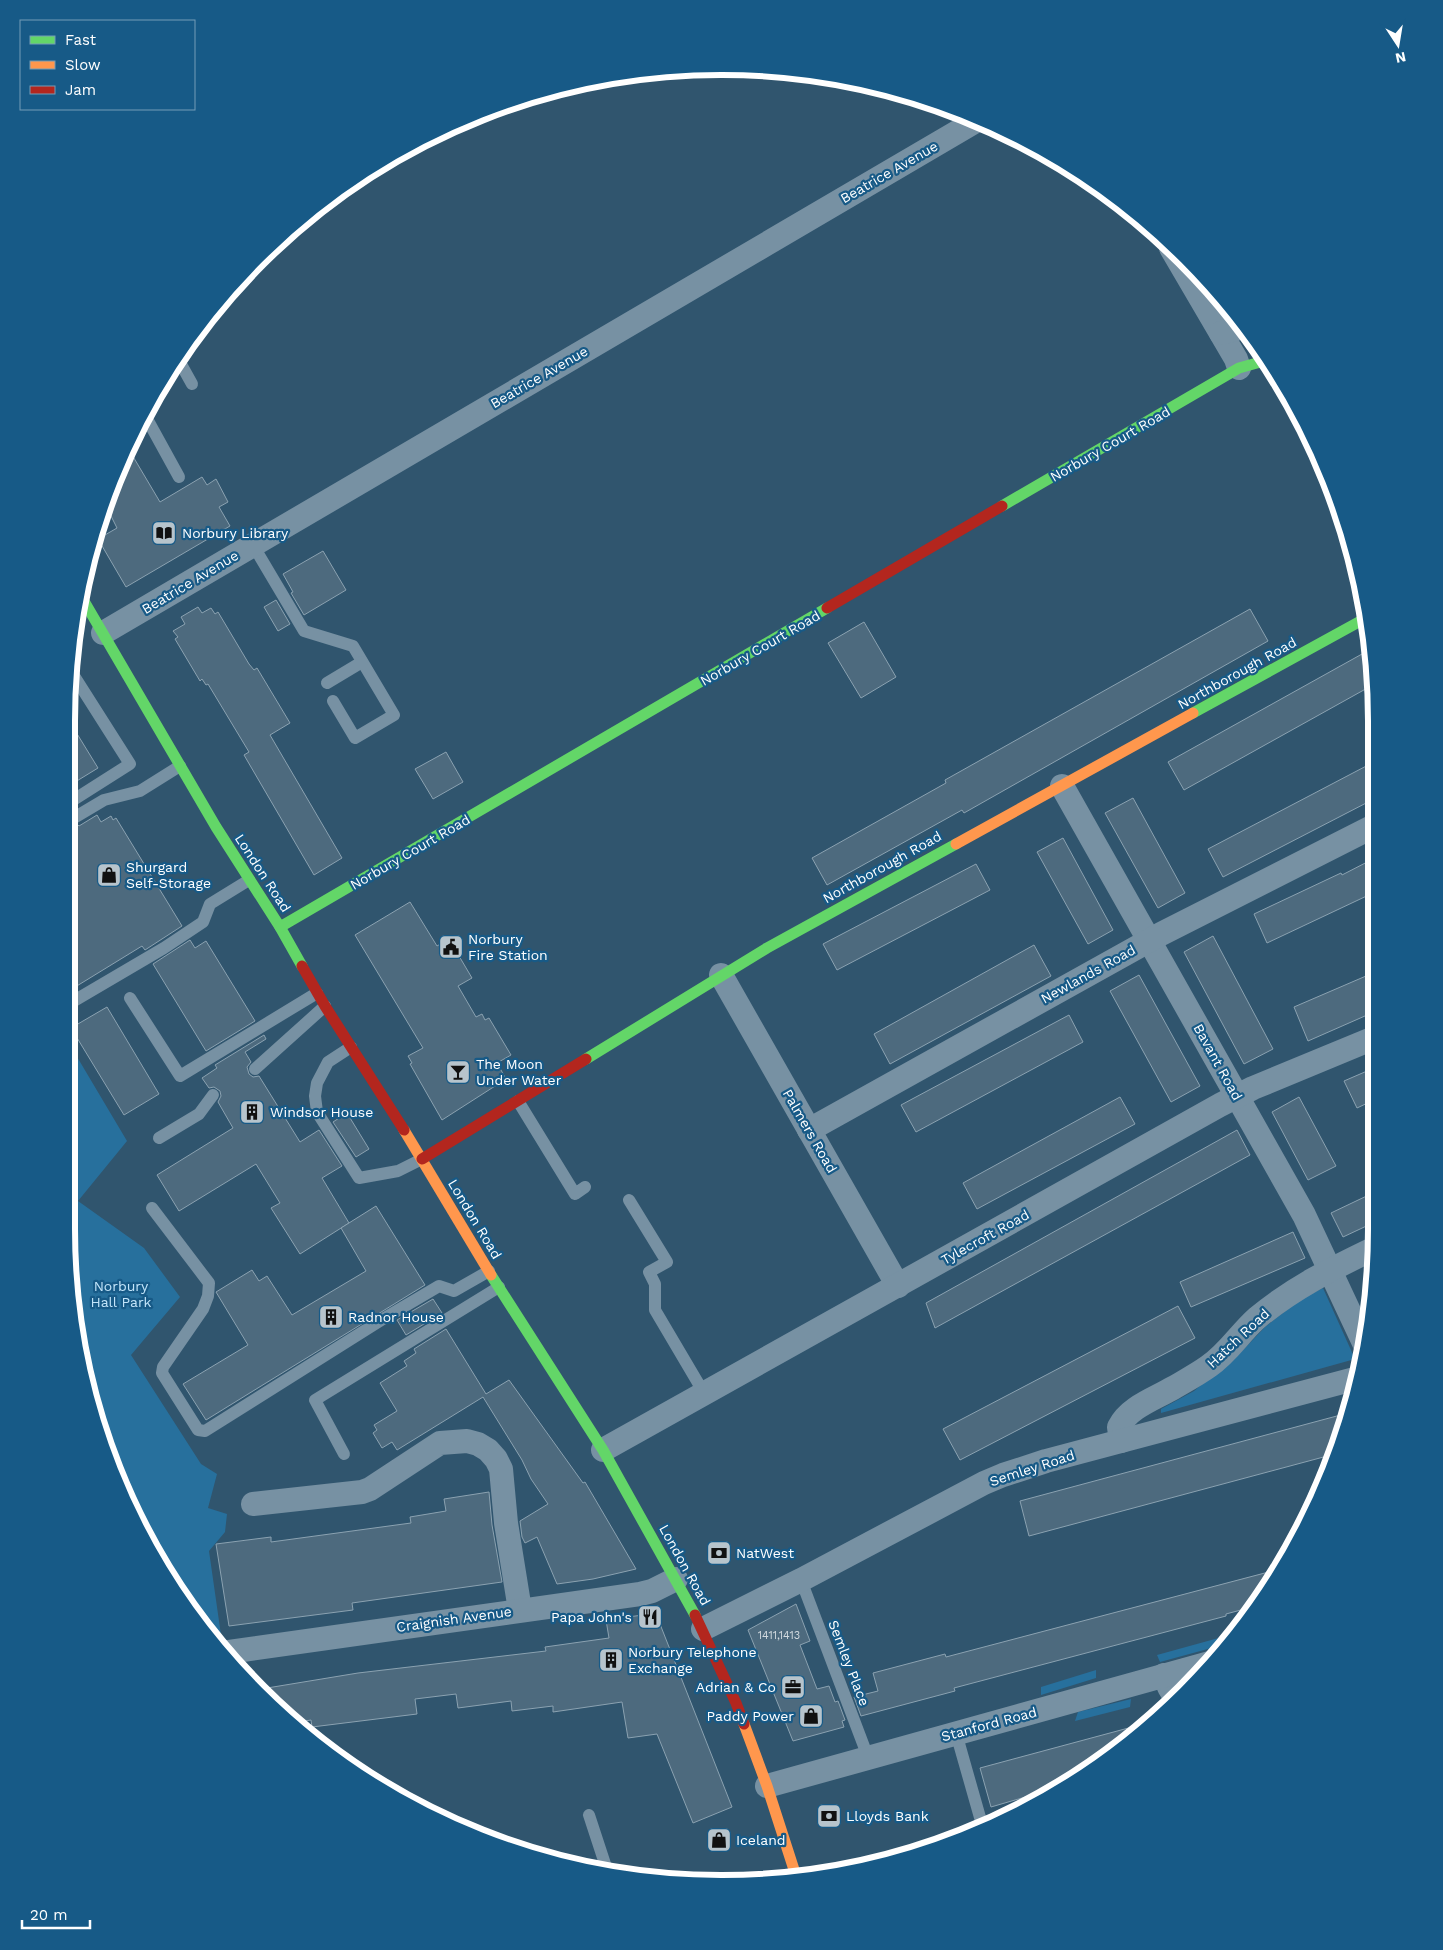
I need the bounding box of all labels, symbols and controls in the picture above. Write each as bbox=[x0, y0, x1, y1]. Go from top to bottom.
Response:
legend bbox=[20, 20, 195, 110]
north arrow bbox=[1373, 20, 1423, 70]
text: Fast bbox=[65, 31, 97, 49]
text: N bbox=[1394, 49, 1407, 67]
text: Slow bbox=[65, 56, 101, 74]
text: Jam bbox=[65, 81, 96, 99]
street label: Beatrice Avenue bbox=[837, 138, 941, 206]
street label: Beatrice Avenue bbox=[487, 343, 591, 411]
street label: Norbury Court Road bbox=[1047, 403, 1173, 485]
library icon: Norbury Library bbox=[151, 520, 177, 546]
place label: Norbury Library bbox=[182, 525, 289, 541]
street label: Beatrice Avenue bbox=[139, 547, 241, 617]
street label: Norbury Court Road bbox=[697, 607, 823, 689]
street label: Northborough Road bbox=[1175, 634, 1299, 712]
street label: Norbury Court Road bbox=[347, 811, 473, 893]
street label: Northborough Road bbox=[820, 828, 944, 906]
street label: London Road bbox=[232, 831, 294, 915]
place label: Shurgard Self-Storage bbox=[126, 859, 211, 891]
shop icon: Shurgard Self-Storage bbox=[96, 862, 122, 888]
place label: Norbury Fire Station bbox=[468, 931, 548, 963]
public building icon: Norbury Fire Station bbox=[438, 934, 464, 960]
street label: Newlands Road bbox=[1038, 941, 1138, 1007]
street label: Bavant Road bbox=[1190, 1021, 1246, 1103]
place label: The Moon Under Water bbox=[476, 1056, 562, 1088]
bar icon: The Moon Under Water bbox=[445, 1059, 471, 1085]
street label: Palmers Road bbox=[780, 1086, 840, 1176]
building icon: Windsor House bbox=[239, 1099, 265, 1125]
place label: Windsor House bbox=[270, 1104, 373, 1120]
street label: London Road bbox=[445, 1176, 505, 1262]
street label: Tylecroft Road bbox=[938, 1206, 1032, 1268]
park label: Norbury Hall Park bbox=[90, 1278, 152, 1310]
building icon: Radnor House bbox=[318, 1304, 344, 1330]
street label: Hatch Road bbox=[1204, 1305, 1272, 1371]
place label: Radnor House bbox=[348, 1309, 444, 1325]
street label: Semley Road bbox=[988, 1447, 1076, 1489]
street label: London Road bbox=[656, 1522, 714, 1608]
bank icon: NatWest bbox=[706, 1540, 732, 1566]
place label: NatWest bbox=[736, 1545, 794, 1561]
street label: Craignish Avenue bbox=[395, 1603, 513, 1635]
restaurant icon: Papa John's bbox=[637, 1604, 663, 1630]
place label: Papa John's bbox=[551, 1609, 632, 1625]
street label: Semley Place bbox=[825, 1618, 873, 1708]
house number: 1411,1413 bbox=[758, 1629, 800, 1642]
place label: Norbury Telephone Exchange bbox=[628, 1644, 757, 1676]
building icon: Norbury Telephone Exchange bbox=[598, 1647, 624, 1673]
office icon: Adrian & Co bbox=[780, 1674, 806, 1700]
place label: Adrian & Co bbox=[696, 1679, 776, 1695]
shop icon: Paddy Power bbox=[798, 1703, 824, 1729]
street label: Stanford Road bbox=[939, 1704, 1039, 1744]
place label: Paddy Power bbox=[706, 1708, 794, 1724]
bank icon: Lloyds Bank bbox=[816, 1803, 842, 1829]
place label: Lloyds Bank bbox=[846, 1808, 929, 1824]
shop icon: Iceland bbox=[706, 1827, 732, 1853]
place label: Iceland bbox=[736, 1832, 786, 1848]
scale bar bbox=[22, 1898, 90, 1930]
text: 20 m bbox=[30, 1906, 68, 1924]

